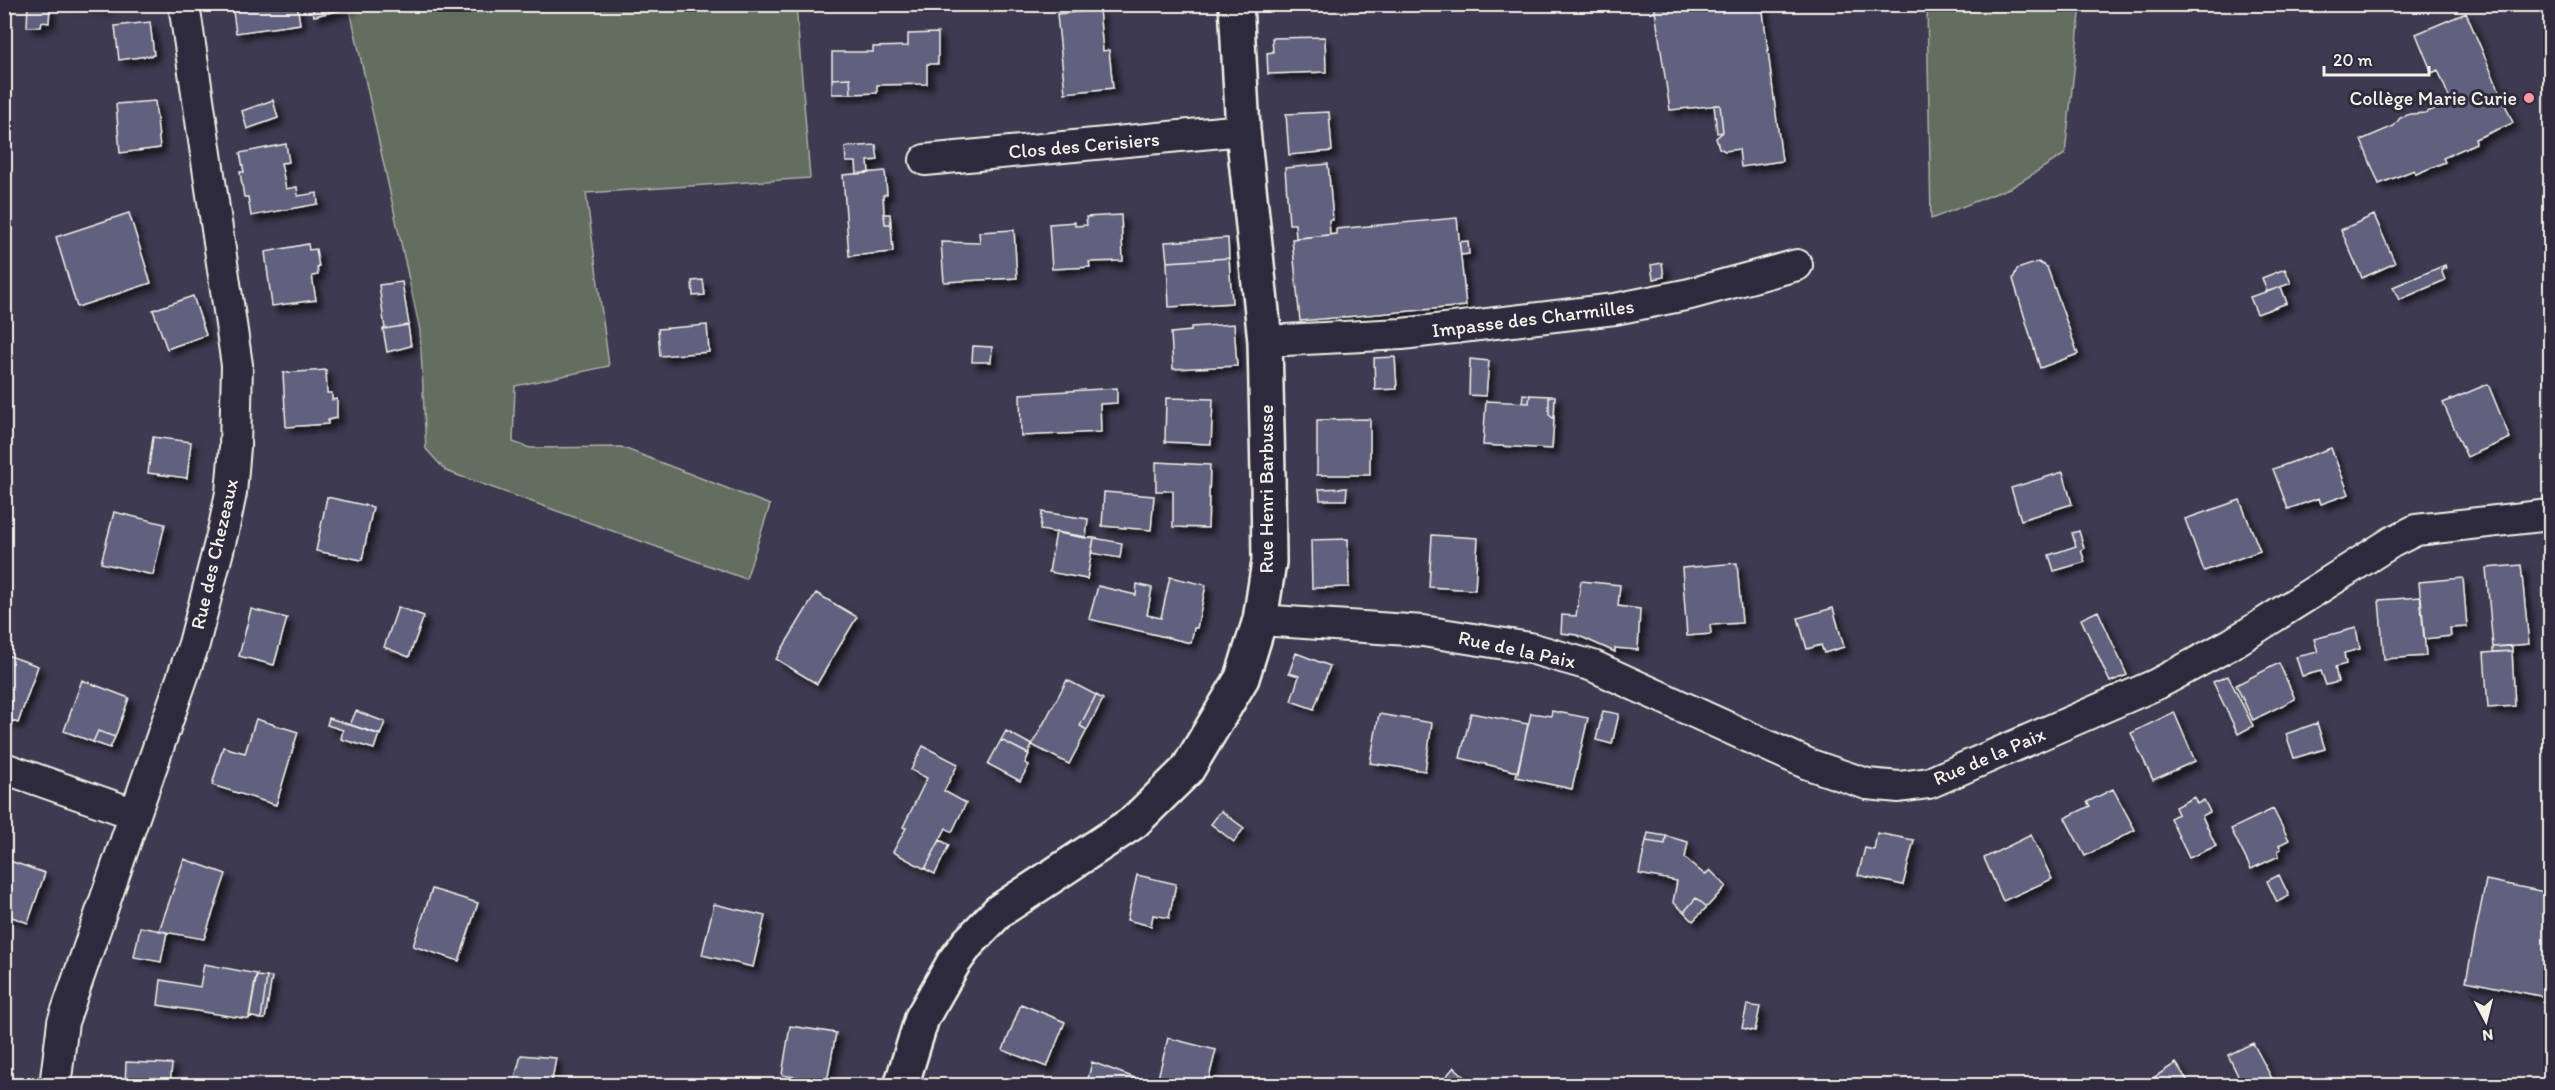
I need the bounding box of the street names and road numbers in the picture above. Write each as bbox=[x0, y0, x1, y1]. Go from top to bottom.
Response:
street label: Clos des Cerisiers bbox=[1007, 126, 1161, 164]
street label: Impasse des Charmilles bbox=[1430, 294, 1636, 342]
street label: Rue Henri Barbusse bbox=[1254, 405, 1278, 573]
street label: Rue des Chezeaux bbox=[185, 476, 243, 632]
street label: Rue de la Paix bbox=[1456, 625, 1578, 673]
street label: Rue de la Paix bbox=[1929, 722, 2049, 790]

